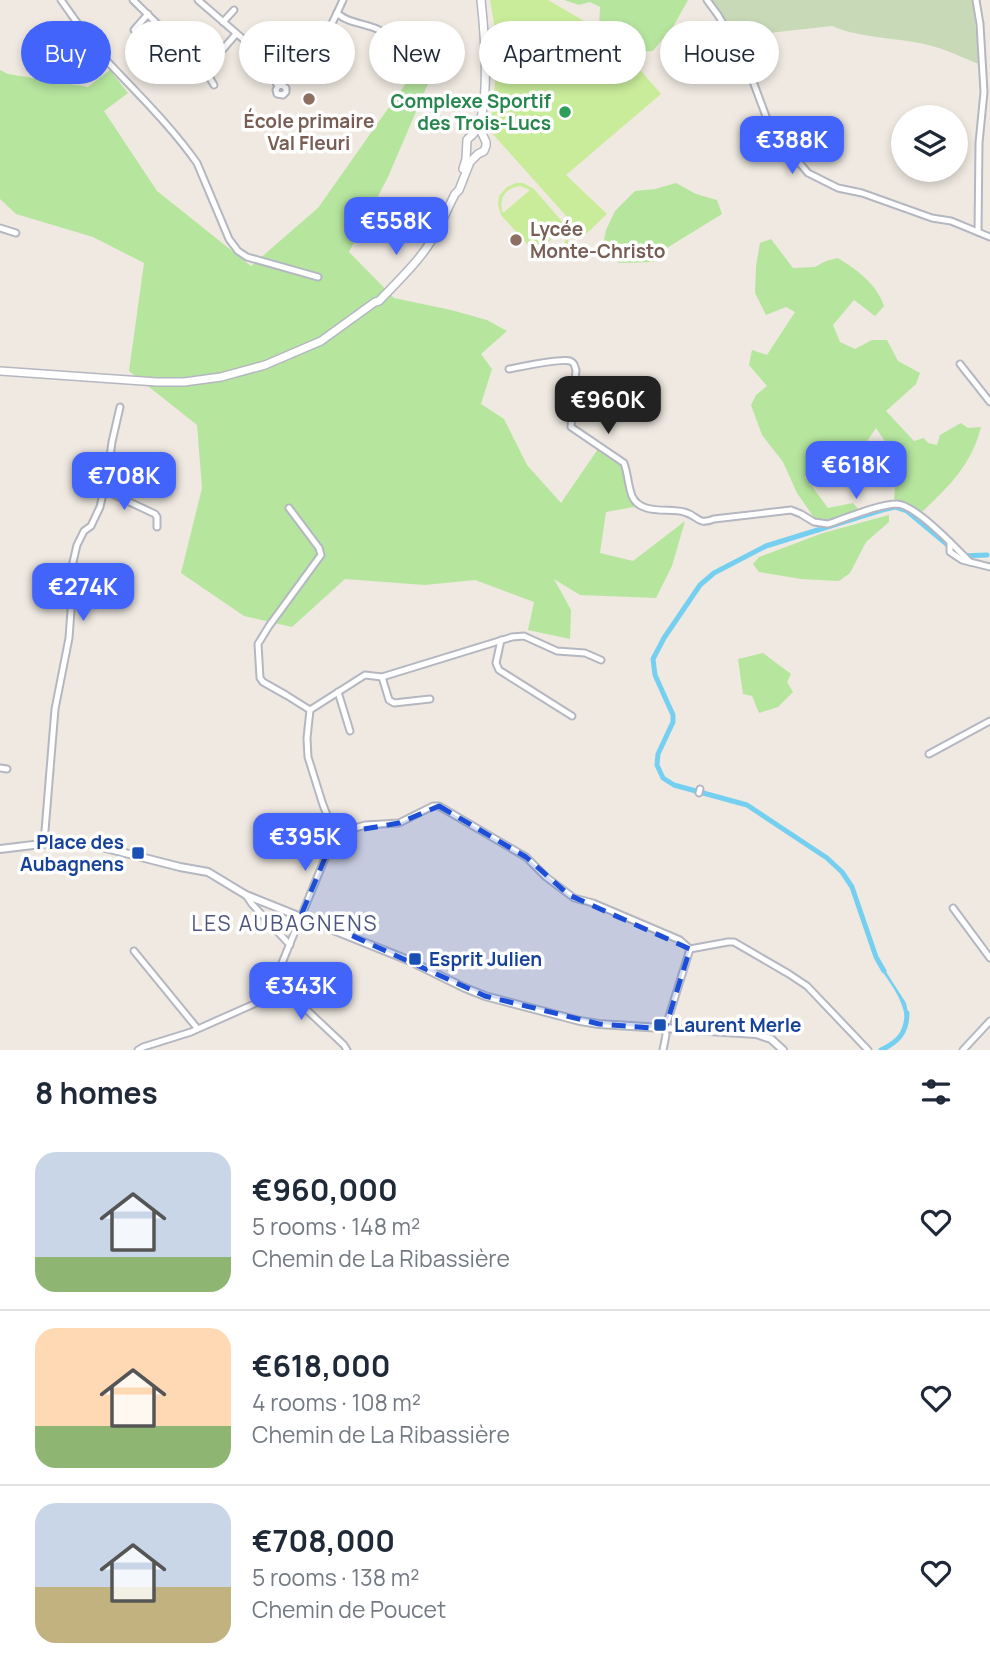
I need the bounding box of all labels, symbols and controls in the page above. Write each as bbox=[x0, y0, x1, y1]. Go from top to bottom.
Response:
chip: Buy bbox=[21, 21, 111, 84]
chip: Rent bbox=[125, 21, 225, 84]
chip: Filters bbox=[239, 21, 355, 84]
chip: New bbox=[369, 21, 465, 84]
chip: Apartment bbox=[479, 21, 646, 84]
chip: House bbox=[660, 21, 779, 84]
place label: Complexe Sportif des Trois-Lucs bbox=[390, 88, 551, 136]
marker: École primaire Val Fleuri bbox=[301, 91, 317, 107]
marker: Complexe Sportif des Trois-Lucs bbox=[557, 104, 573, 120]
map controls bbox=[891, 105, 968, 182]
button: layers bbox=[891, 105, 968, 182]
place label: École primaire Val Fleuri bbox=[244, 108, 374, 156]
pin: €388K bbox=[743, 116, 841, 176]
text: €388K bbox=[756, 123, 828, 155]
pin: €558K bbox=[347, 198, 445, 257]
text: €558K bbox=[360, 204, 432, 236]
place label: Lycée Monte-Christo bbox=[530, 216, 666, 264]
marker: Lycée Monte-Christo bbox=[508, 232, 524, 248]
pin: €960K bbox=[559, 376, 657, 436]
text: €960K bbox=[571, 383, 645, 415]
pin: €618K bbox=[807, 442, 905, 501]
text: €618K bbox=[822, 448, 890, 480]
pin: €708K bbox=[75, 452, 173, 512]
text: €708K bbox=[88, 459, 160, 491]
pin: €274K bbox=[34, 564, 132, 623]
text: €274K bbox=[48, 570, 118, 602]
pin: €395K bbox=[256, 814, 354, 873]
text: €395K bbox=[269, 820, 341, 852]
place label: Place des Aubagnens bbox=[20, 829, 124, 877]
marker: Place des Aubagnens bbox=[130, 845, 146, 861]
district label: LES AUBAGNENS bbox=[191, 909, 379, 937]
place label: Esprit Julien bbox=[429, 946, 542, 972]
marker: Esprit Julien bbox=[407, 951, 423, 967]
pin: €343K bbox=[252, 962, 350, 1022]
text: €343K bbox=[265, 969, 337, 1001]
place label: Laurent Merle bbox=[674, 1012, 801, 1038]
marker: Laurent Merle bbox=[652, 1017, 668, 1033]
text: 8 homes bbox=[35, 1072, 158, 1113]
icon: filters bbox=[917, 1073, 955, 1111]
text: €960,000 bbox=[252, 1169, 398, 1210]
icon: home bbox=[91, 1180, 175, 1264]
icon: heart bbox=[917, 1203, 955, 1241]
text: 5 rooms · 148 m² bbox=[252, 1210, 420, 1242]
text: Chemin de La Ribassière bbox=[252, 1242, 510, 1274]
text: €618,000 bbox=[252, 1345, 391, 1386]
icon: home bbox=[91, 1356, 175, 1440]
icon: heart bbox=[917, 1379, 955, 1417]
text: 4 rooms · 108 m² bbox=[252, 1386, 421, 1418]
text: Chemin de La Ribassière bbox=[252, 1418, 510, 1450]
text: €708,000 bbox=[252, 1520, 395, 1561]
icon: home bbox=[91, 1531, 175, 1615]
icon: heart bbox=[917, 1554, 955, 1592]
text: 5 rooms · 138 m² bbox=[252, 1561, 419, 1593]
text: Chemin de Poucet bbox=[252, 1593, 446, 1625]

